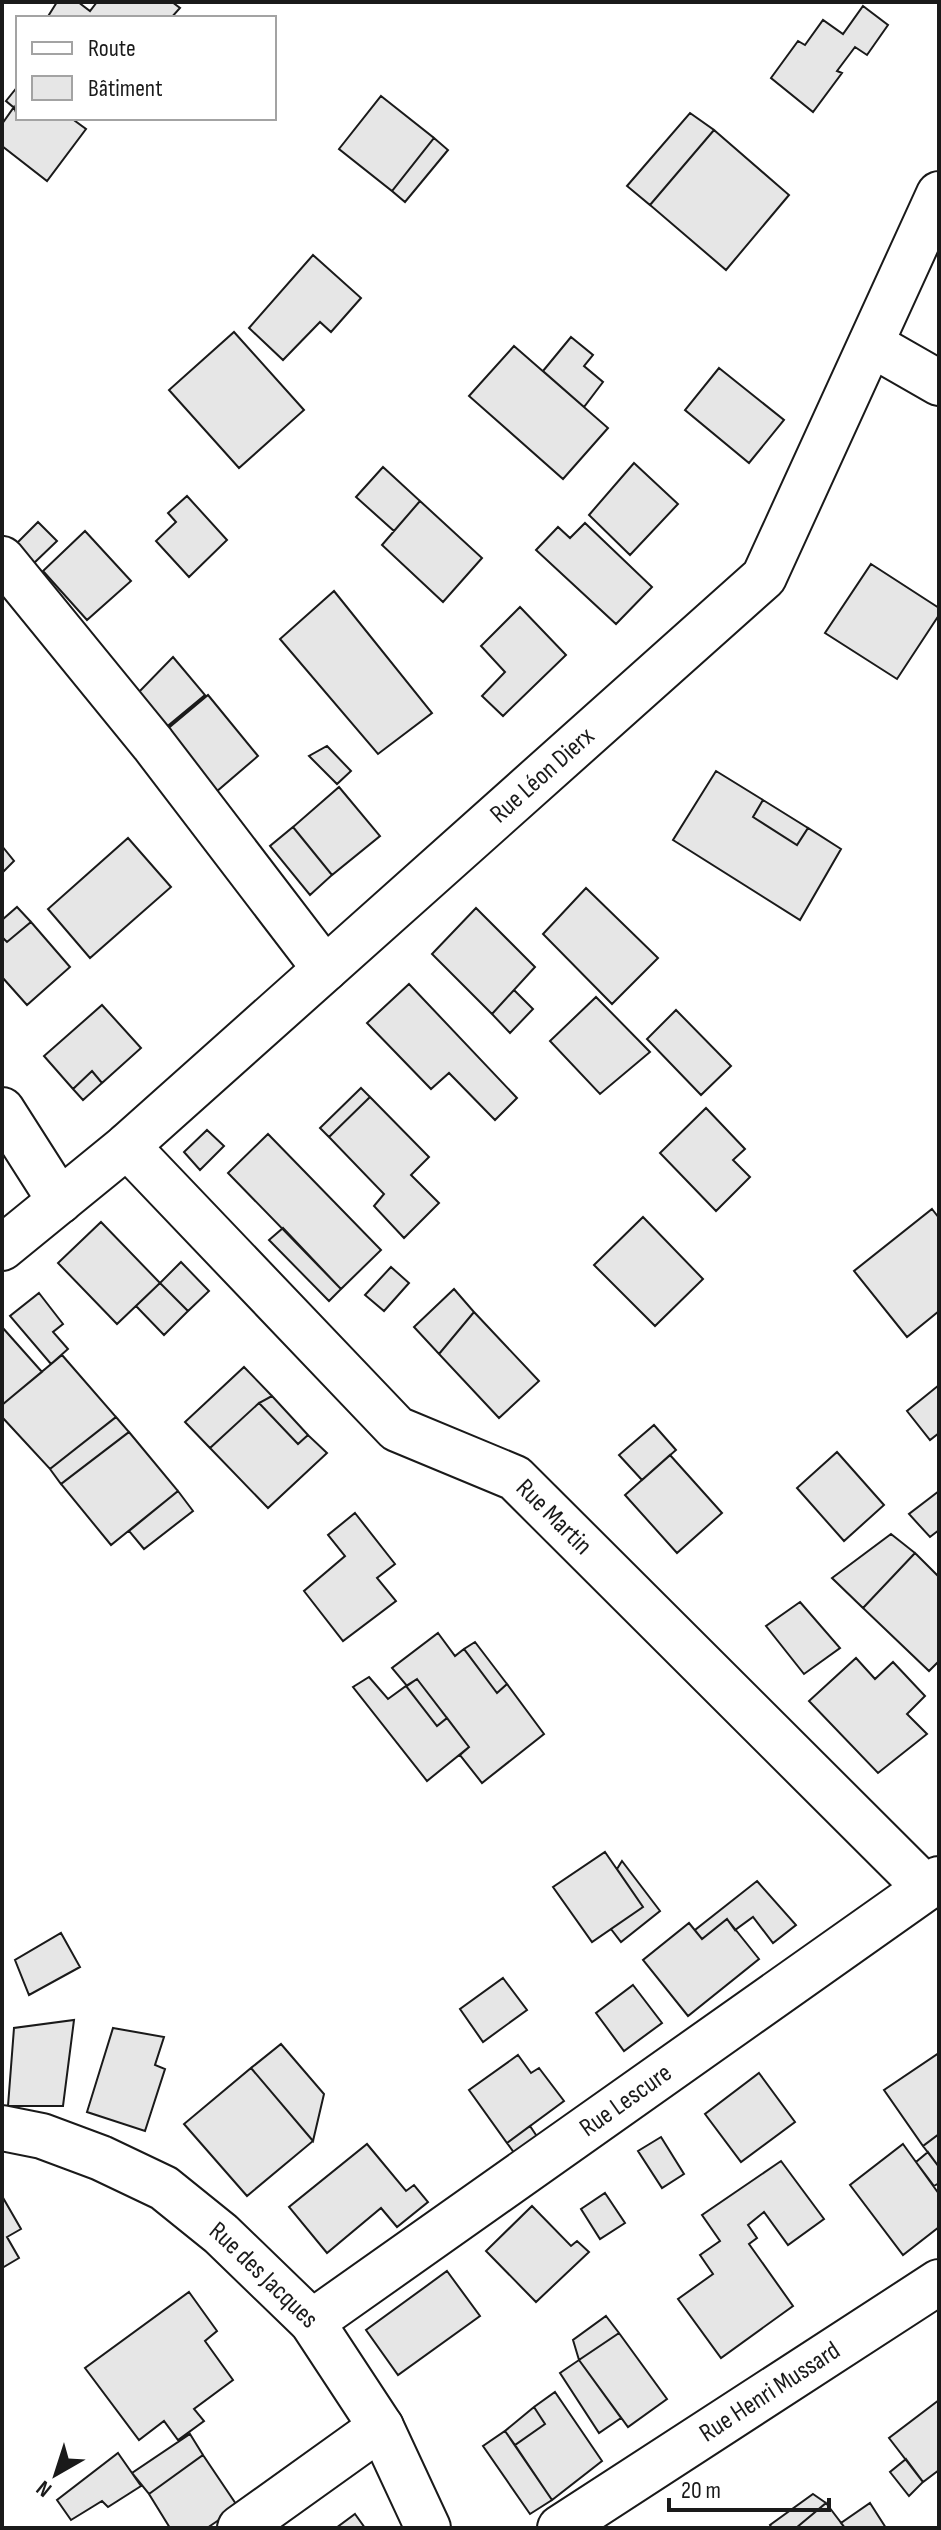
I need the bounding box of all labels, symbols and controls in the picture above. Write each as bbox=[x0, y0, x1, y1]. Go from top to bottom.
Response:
legend bbox=[16, 16, 276, 120]
text: Route bbox=[88, 34, 136, 63]
text: Bâtiment bbox=[88, 74, 163, 103]
street label: Rue Léon Dierx bbox=[484, 721, 601, 830]
street label: Rue Martin bbox=[510, 1473, 598, 1561]
street label: Rue Lescure bbox=[574, 2057, 678, 2143]
street label: Rue des Jacques bbox=[203, 2215, 324, 2335]
street label: Rue Henri Mussard bbox=[694, 2335, 846, 2449]
north arrow bbox=[16, 2434, 96, 2514]
scale bar bbox=[669, 2462, 829, 2512]
text: N bbox=[31, 2474, 57, 2503]
text: 20 m bbox=[681, 2476, 721, 2505]

